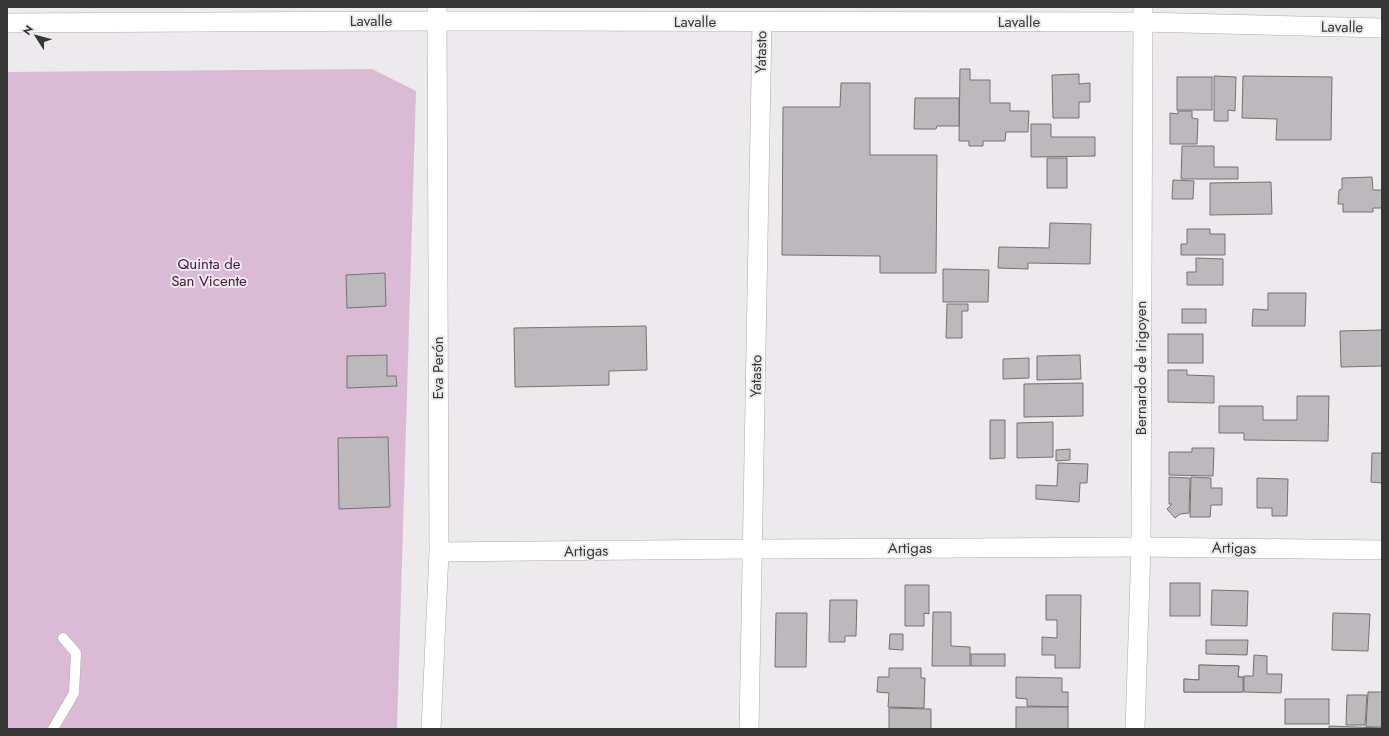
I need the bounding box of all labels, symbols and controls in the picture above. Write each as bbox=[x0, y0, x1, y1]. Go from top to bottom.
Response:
street label: Lavalle bbox=[350, 10, 392, 32]
street label: Lavalle bbox=[674, 11, 716, 33]
street label: Lavalle bbox=[998, 11, 1040, 33]
north arrow bbox=[16, 16, 56, 56]
street label: Lavalle bbox=[1321, 16, 1364, 38]
text: N bbox=[19, 22, 37, 38]
street label: Yatasto bbox=[750, 30, 772, 74]
park label: Quinta de San Vicente bbox=[171, 253, 247, 292]
street label: Bernardo de Irigoyen bbox=[1130, 301, 1152, 435]
street label: Eva Perón bbox=[427, 336, 449, 400]
street label: Yatasto bbox=[745, 354, 767, 398]
street label: Artigas bbox=[888, 537, 932, 559]
street label: Artigas bbox=[1212, 537, 1256, 559]
street label: Artigas bbox=[564, 540, 608, 562]

